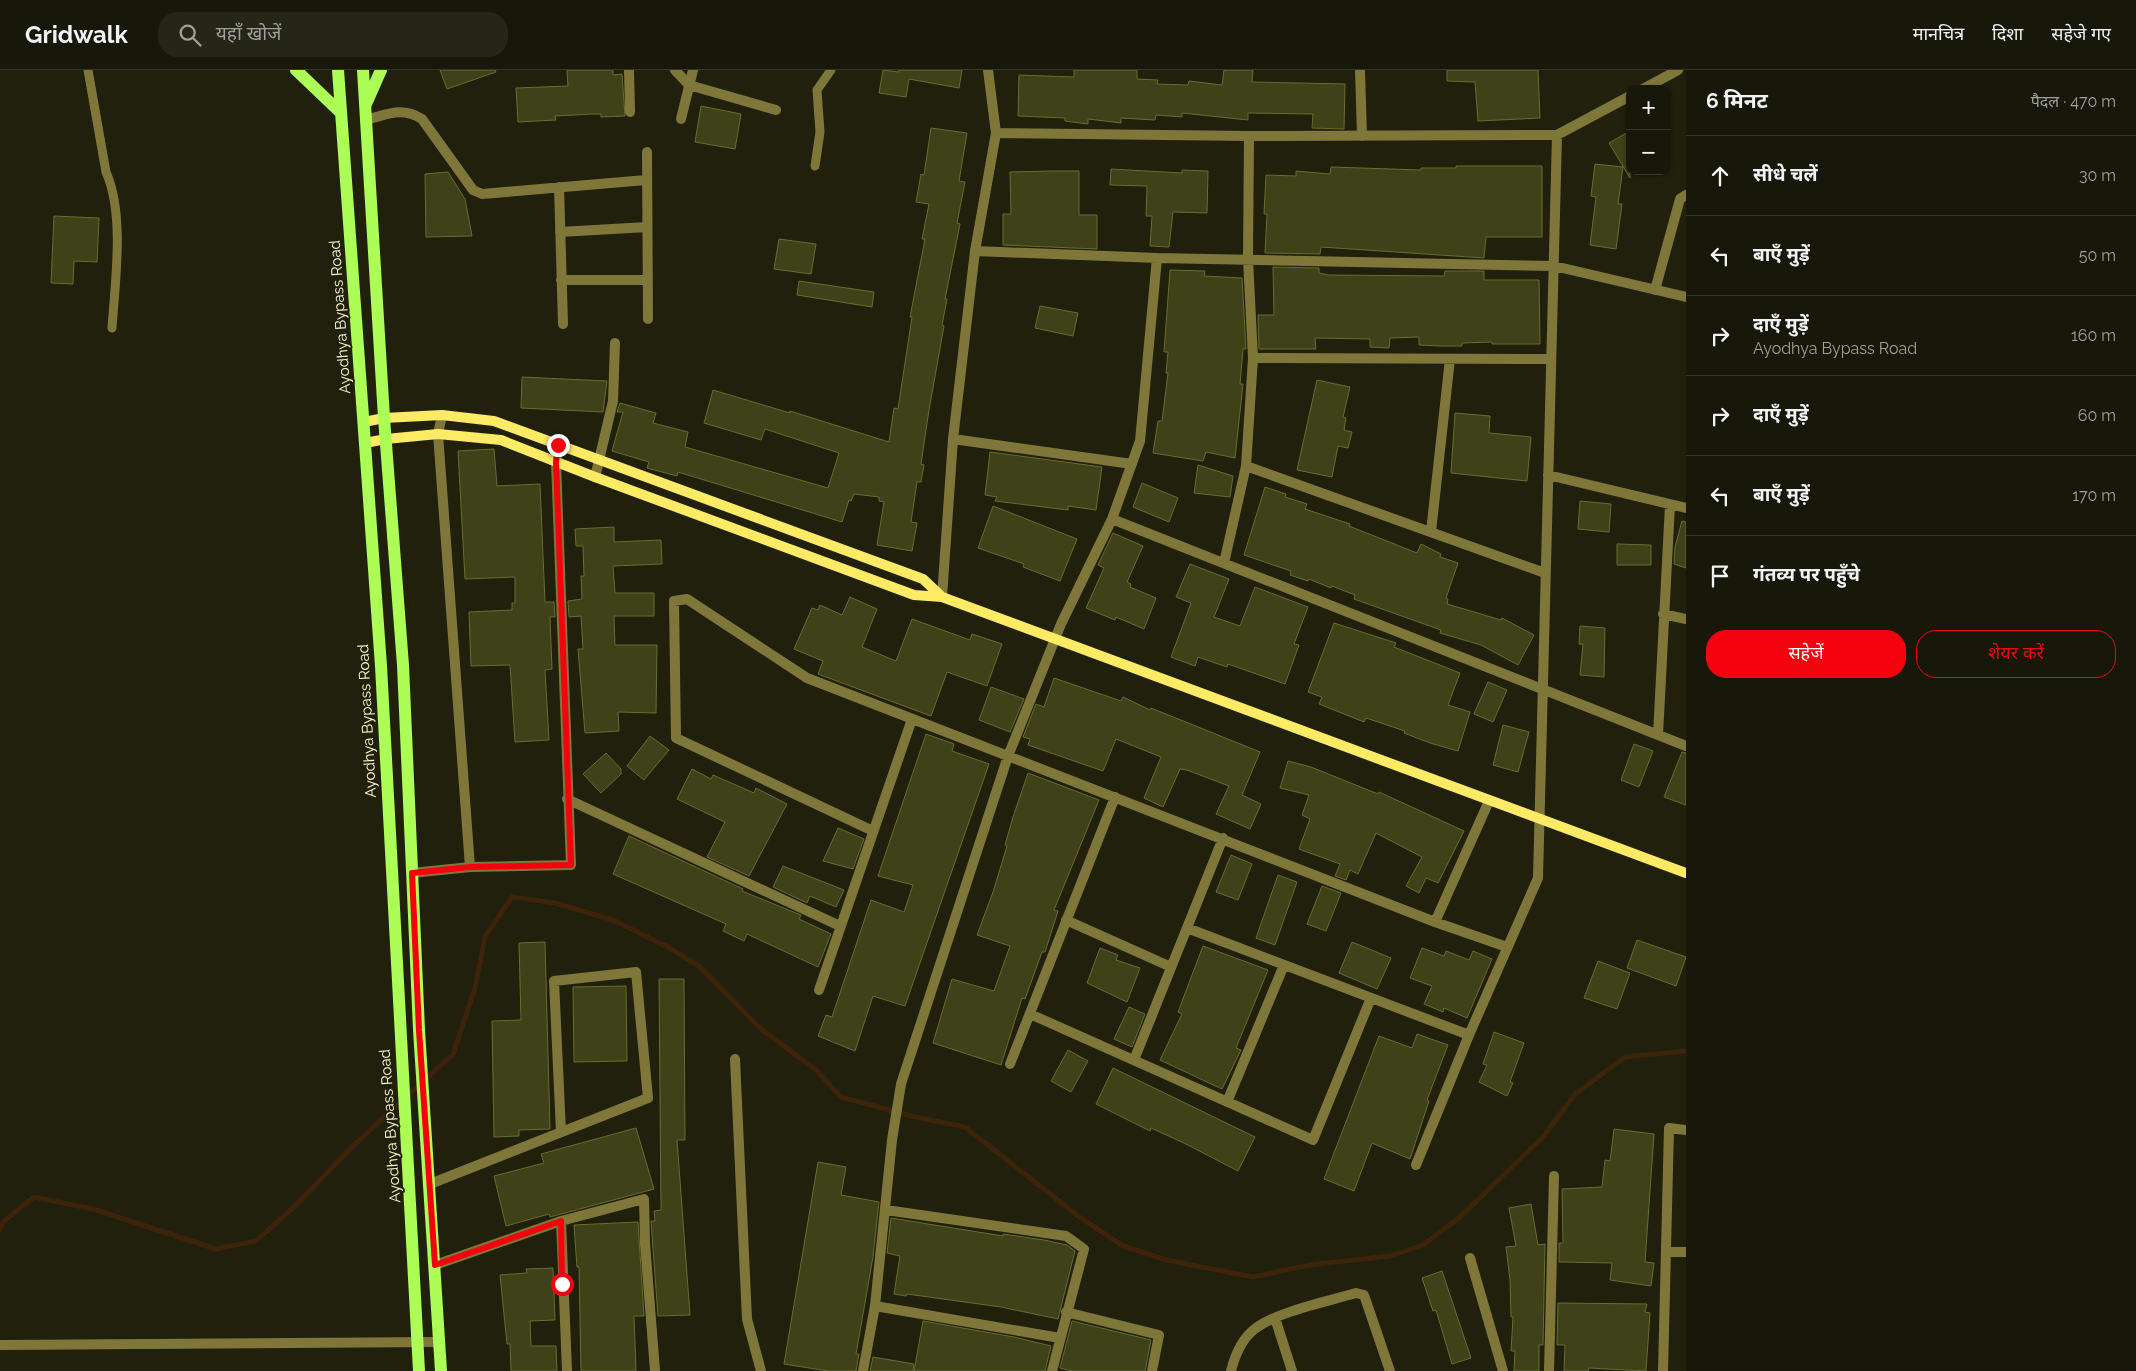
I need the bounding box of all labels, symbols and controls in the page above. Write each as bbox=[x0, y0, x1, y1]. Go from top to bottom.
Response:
search box bbox=[158, 12, 508, 57]
text: Gridwalk bbox=[25, 20, 128, 49]
icon: search bbox=[176, 21, 204, 49]
text: यहाँ खोजें bbox=[216, 22, 281, 44]
text: मानचित्र bbox=[1913, 23, 1964, 44]
text: दिशा bbox=[1992, 23, 2023, 44]
text: सहेजे गए bbox=[2051, 23, 2111, 44]
map controls bbox=[1626, 85, 1671, 175]
button: + bbox=[1626, 85, 1671, 130]
text: 6 मिनट bbox=[1706, 88, 1768, 113]
text: पैदल · 470 m bbox=[2031, 92, 2116, 111]
button: − bbox=[1626, 130, 1671, 175]
icon: ahead bbox=[1706, 162, 1734, 190]
text: सीधे चलें bbox=[1753, 163, 1817, 185]
text: 30 m bbox=[2079, 166, 2116, 185]
street label: Ayodhya Bypass Road bbox=[326, 240, 354, 394]
icon: left bbox=[1706, 242, 1734, 270]
text: बाएँ मुड़ें bbox=[1753, 243, 1810, 265]
text: 50 m bbox=[2079, 246, 2116, 265]
text: दाएँ मुड़ें bbox=[1753, 313, 1809, 335]
icon: right bbox=[1706, 322, 1734, 350]
text: 160 m bbox=[2071, 326, 2116, 345]
text: Ayodhya Bypass Road bbox=[1753, 339, 1917, 358]
icon: right bbox=[1706, 402, 1734, 430]
text: दाएँ मुड़ें bbox=[1753, 403, 1809, 425]
text: 60 m bbox=[2078, 406, 2116, 425]
route end bbox=[547, 434, 570, 457]
icon: left bbox=[1706, 482, 1734, 510]
text: बाएँ मुड़ें bbox=[1753, 483, 1810, 505]
text: 170 m bbox=[2072, 486, 2116, 505]
icon: arrive bbox=[1706, 562, 1734, 590]
text: गंतव्य पर पहुँचे bbox=[1753, 563, 1860, 585]
button: सहेजें bbox=[1706, 630, 1906, 678]
button: शेयर करें bbox=[1916, 630, 2116, 678]
street label: Ayodhya Bypass Road bbox=[354, 644, 380, 798]
street label: Ayodhya Bypass Road bbox=[376, 1049, 404, 1203]
route start bbox=[551, 1273, 574, 1296]

